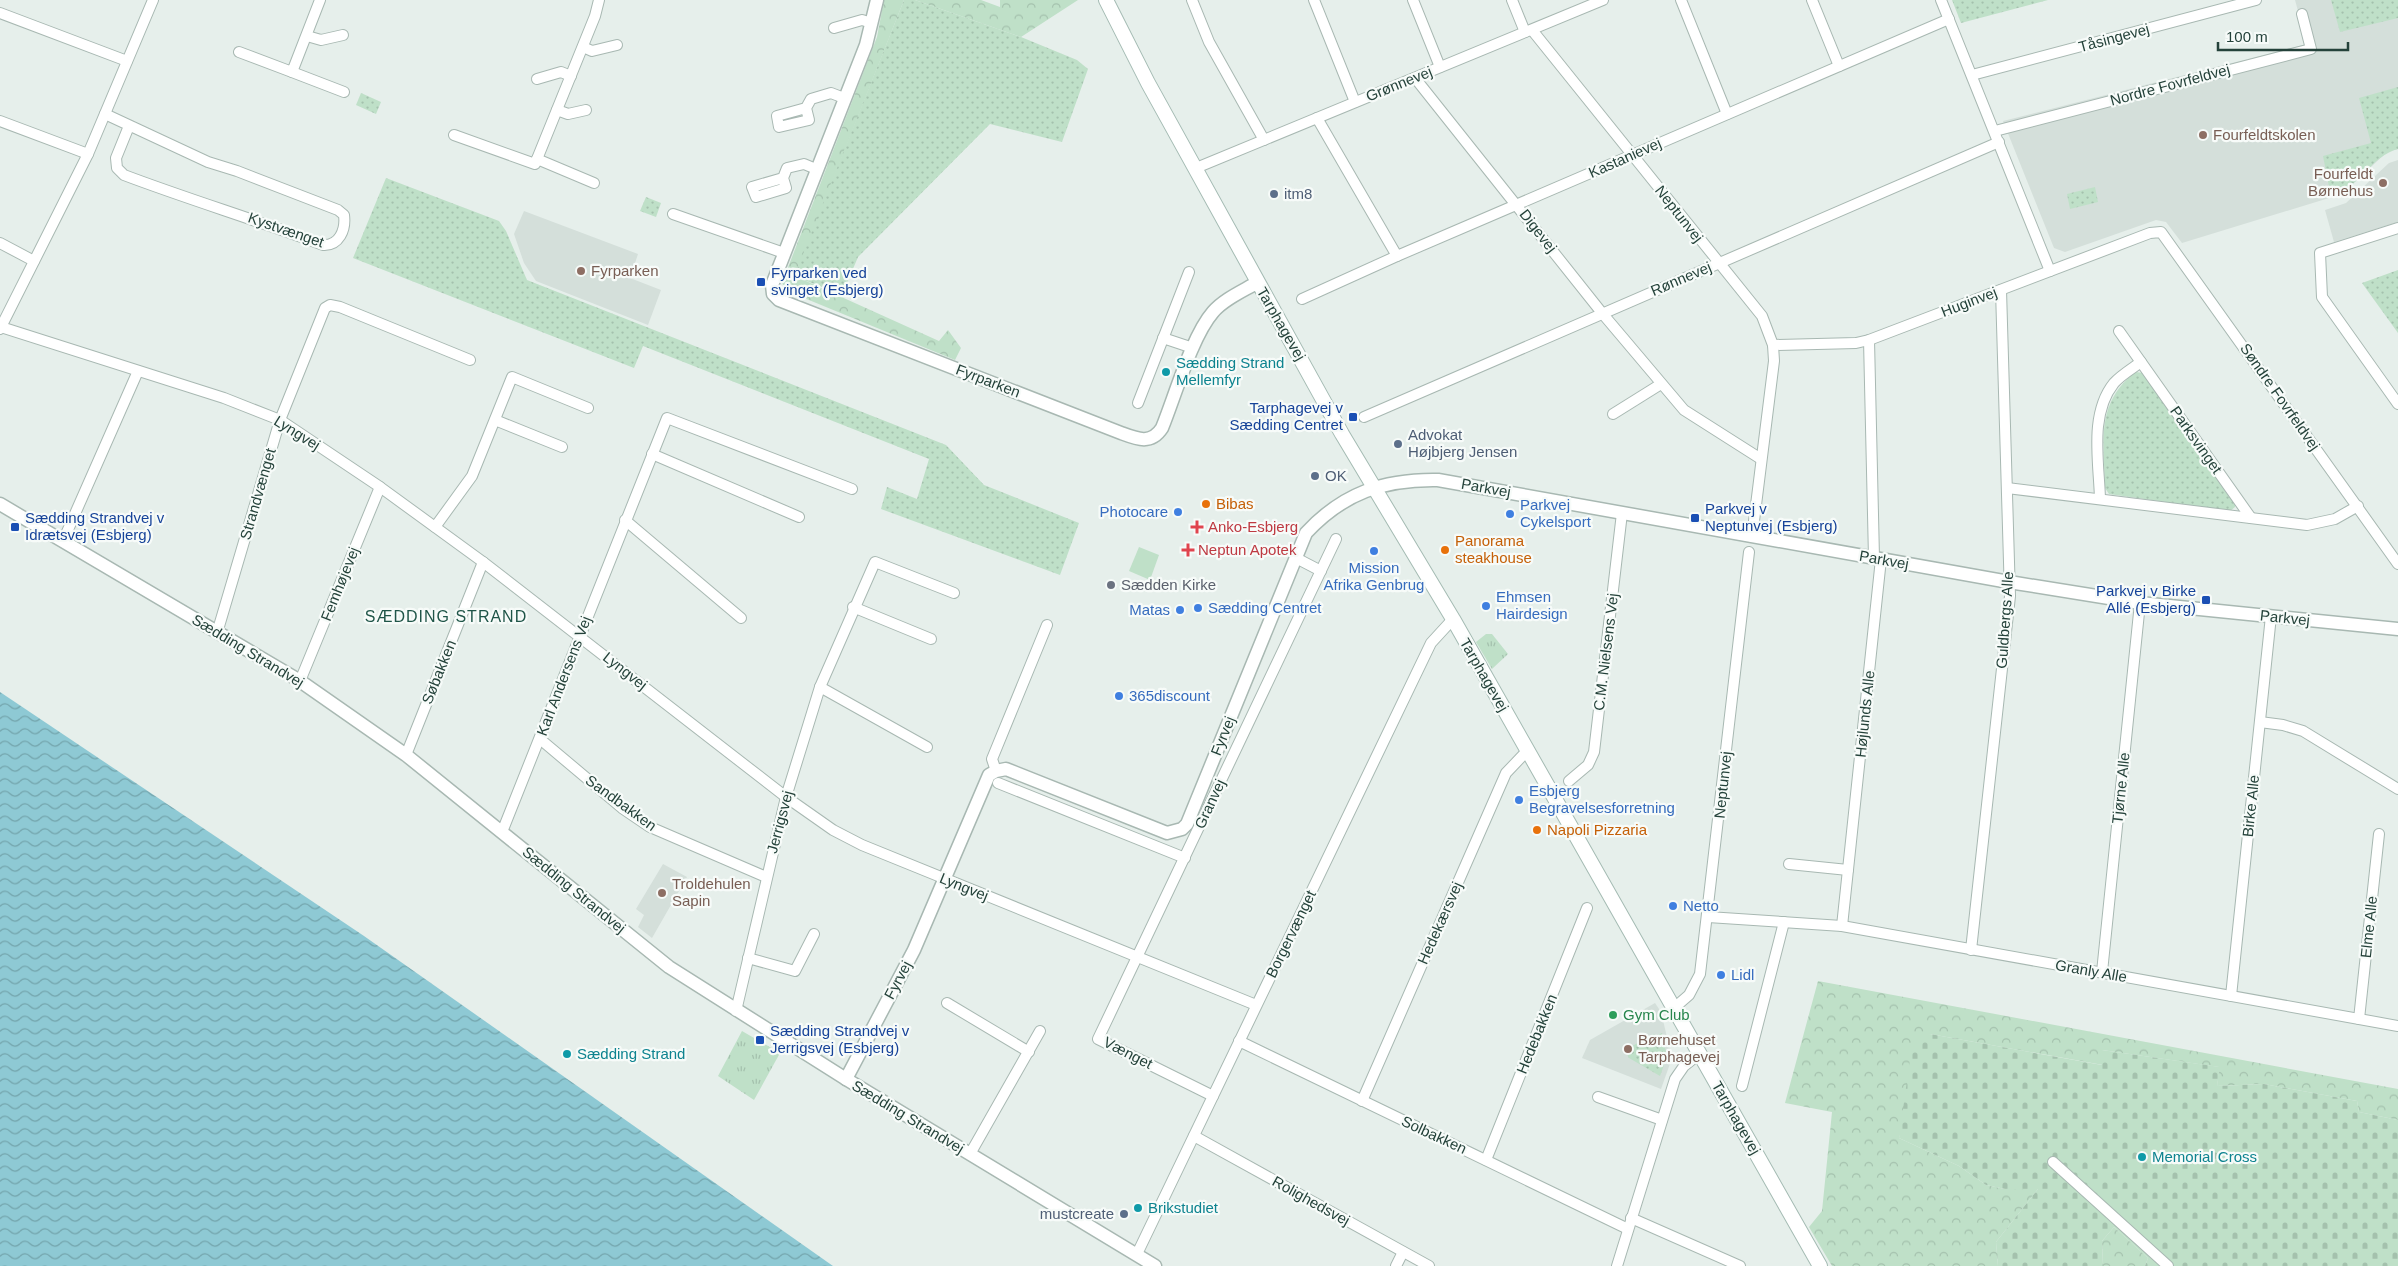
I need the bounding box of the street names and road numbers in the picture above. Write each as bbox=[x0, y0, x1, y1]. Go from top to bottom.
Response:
street label: Tåsingevej bbox=[2077, 20, 2151, 55]
street label: Nordre Fovrfeldvej bbox=[2108, 60, 2232, 109]
street label: Grønnevej bbox=[1363, 63, 1434, 105]
street label: Kastanievej bbox=[1586, 134, 1664, 181]
street label: Neptunvej bbox=[1652, 182, 1707, 246]
street label: Digevej bbox=[1516, 206, 1560, 256]
street label: Kystvænget bbox=[246, 209, 327, 251]
street label: Rønnevej bbox=[1648, 258, 1714, 299]
street label: Huginvej bbox=[1939, 283, 1999, 320]
street label: Tarphagevej bbox=[1254, 284, 1309, 363]
street label: Søndre Fovrfeldvej bbox=[2237, 340, 2324, 453]
street label: Fyrparken bbox=[954, 360, 1023, 401]
street label: Parksvinget bbox=[2167, 403, 2226, 477]
street label: Lyngvej bbox=[271, 412, 323, 453]
street label: Strandvænget bbox=[236, 445, 279, 541]
street label: Parkvej bbox=[1460, 475, 1512, 500]
street label: Femhøjevej bbox=[317, 544, 362, 623]
street label: Parkvej bbox=[1858, 547, 1910, 572]
street label: Guldbergs Alle bbox=[1993, 571, 2016, 669]
street label: C.M. Nielsens Vej bbox=[1590, 592, 1621, 712]
street label: Parkvej bbox=[2259, 606, 2311, 629]
street label: Sædding Strandvej bbox=[189, 610, 307, 691]
street label: Karl Andersens Vej bbox=[533, 614, 594, 738]
street label: Tarphagevej bbox=[1457, 635, 1512, 714]
street label: Søbakken bbox=[418, 637, 459, 706]
street label: Lyngvej bbox=[600, 648, 651, 693]
street label: Højlunds Alle bbox=[1851, 670, 1878, 758]
street label: Fyrvej bbox=[1207, 714, 1238, 758]
street label: Neptunvej bbox=[1711, 750, 1734, 819]
street label: Tjørne Alle bbox=[2108, 751, 2133, 824]
street label: Sandbakken bbox=[583, 771, 660, 834]
street label: Birke Alle bbox=[2239, 774, 2262, 838]
street label: Granvej bbox=[1191, 776, 1228, 831]
street label: Jerrigsvej bbox=[763, 789, 796, 855]
street label: Sædding Strandvej bbox=[519, 843, 629, 936]
street label: Lyngvej bbox=[937, 869, 991, 904]
street label: Hedekærsvej bbox=[1414, 879, 1465, 967]
street label: Borgervænget bbox=[1262, 887, 1319, 980]
street label: Elme Alle bbox=[2357, 895, 2380, 959]
street label: Granly Alle bbox=[2054, 956, 2128, 985]
street label: Fyrvej bbox=[880, 958, 915, 1002]
street label: Hedebakken bbox=[1513, 992, 1560, 1076]
street label: Vænget bbox=[1101, 1033, 1156, 1072]
street label: Sædding Strandvej bbox=[849, 1076, 967, 1157]
street label: Tarphagevej bbox=[1709, 1078, 1764, 1157]
street label: Solbakken bbox=[1399, 1112, 1470, 1157]
street label: Rolighedsvej bbox=[1270, 1172, 1353, 1229]

